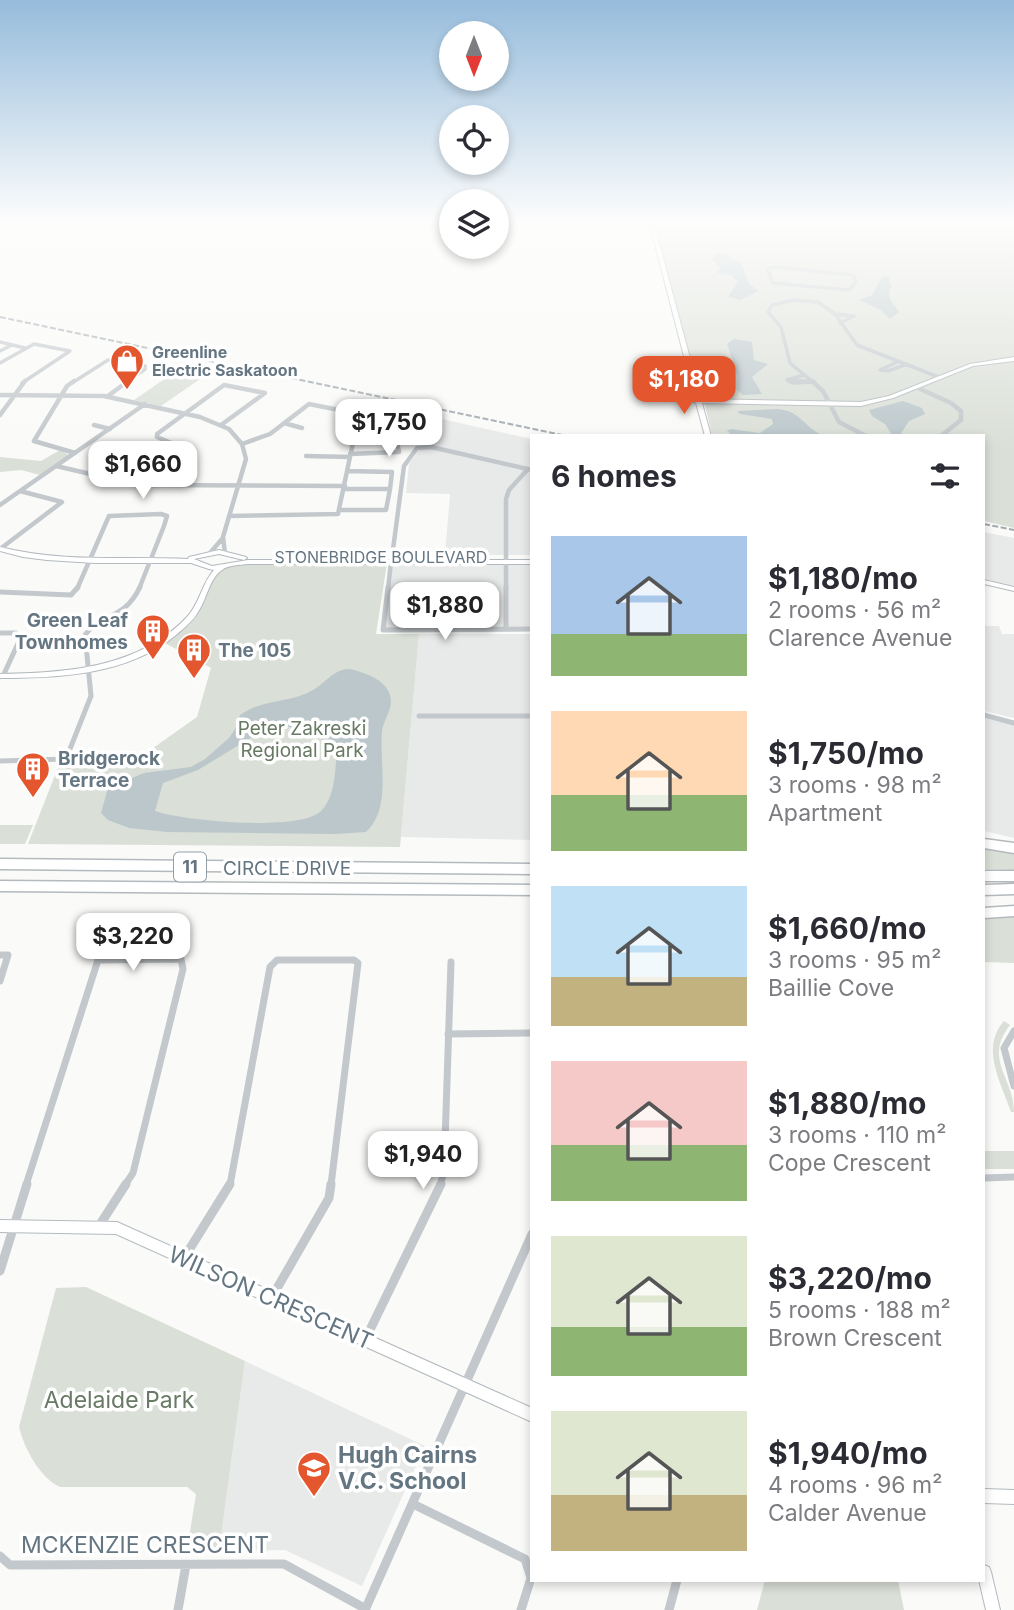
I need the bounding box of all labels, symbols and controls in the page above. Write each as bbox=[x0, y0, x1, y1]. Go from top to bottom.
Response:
north arrow bbox=[439, 21, 509, 91]
map controls bbox=[439, 21, 509, 259]
button: locate bbox=[439, 105, 509, 175]
button: layers bbox=[439, 189, 509, 259]
shop icon: Greenline Electric Saskatoon bbox=[108, 342, 146, 391]
place label: Greenline Electric Saskatoon bbox=[152, 342, 298, 380]
pin: $1,180 bbox=[627, 356, 741, 416]
text: $1,180 bbox=[649, 365, 719, 393]
pin: $1,750 bbox=[332, 400, 446, 459]
text: $1,750 bbox=[351, 408, 427, 436]
pin: $1,660 bbox=[86, 442, 200, 501]
text: $1,660 bbox=[104, 450, 182, 478]
icon: filters bbox=[926, 457, 964, 495]
text: 6 homes bbox=[551, 458, 677, 494]
street label: STONEBRIDGE BOULEVARD bbox=[275, 547, 487, 567]
text: $1,180/mo bbox=[768, 560, 918, 596]
icon: home bbox=[607, 564, 691, 648]
pin: $1,880 bbox=[388, 582, 502, 642]
text: $1,880 bbox=[406, 591, 484, 619]
text: 2 rooms · 56 m² bbox=[768, 596, 941, 624]
place label: Green Leaf Townhomes bbox=[15, 609, 128, 654]
building icon: Green Leaf Townhomes bbox=[134, 612, 172, 661]
text: Clarence Avenue bbox=[768, 624, 952, 652]
building icon: The 105 bbox=[175, 631, 213, 680]
place label: The 105 bbox=[218, 639, 291, 662]
park label: Peter Zakreski Regional Park bbox=[238, 717, 366, 762]
text: $1,750/mo bbox=[768, 735, 924, 771]
icon: home bbox=[607, 739, 691, 823]
place label: Bridgerock Terrace bbox=[58, 747, 160, 792]
building icon: Bridgerock Terrace bbox=[14, 750, 52, 799]
text: 3 rooms · 98 m² bbox=[768, 771, 942, 799]
text: Apartment bbox=[768, 799, 882, 827]
road number: 11 bbox=[174, 852, 206, 882]
street label: CIRCLE DRIVE bbox=[223, 857, 351, 880]
text: $1,660/mo bbox=[768, 910, 926, 946]
pin: $3,220 bbox=[76, 914, 190, 973]
icon: home bbox=[607, 914, 691, 998]
text: $3,220 bbox=[92, 922, 174, 950]
text: 3 rooms · 95 m² bbox=[768, 946, 941, 974]
text: Baillie Cove bbox=[768, 974, 894, 1002]
text: $1,880/mo bbox=[768, 1085, 926, 1121]
icon: home bbox=[607, 1089, 691, 1173]
text: 3 rooms · 110 m² bbox=[768, 1121, 946, 1149]
pin: $1,940 bbox=[366, 1132, 480, 1191]
text: $1,940 bbox=[384, 1140, 462, 1168]
text: Cope Crescent bbox=[768, 1149, 931, 1177]
street label: WILSON CRESCENT bbox=[164, 1240, 378, 1356]
text: $3,220/mo bbox=[768, 1260, 932, 1296]
icon: home bbox=[607, 1264, 691, 1348]
text: 5 rooms · 188 m² bbox=[768, 1296, 951, 1324]
text: Brown Crescent bbox=[768, 1324, 942, 1352]
park label: Adelaide Park bbox=[44, 1386, 195, 1414]
text: $1,940/mo bbox=[768, 1435, 928, 1471]
icon: home bbox=[607, 1439, 691, 1523]
place label: Hugh Cairns V.C. School bbox=[338, 1441, 477, 1495]
school or university icon: Hugh Cairns V.C. School bbox=[295, 1449, 333, 1498]
text: 4 rooms · 96 m² bbox=[768, 1471, 942, 1499]
text: Calder Avenue bbox=[768, 1499, 927, 1527]
street label: MCKENZIE CRESCENT bbox=[21, 1531, 269, 1559]

